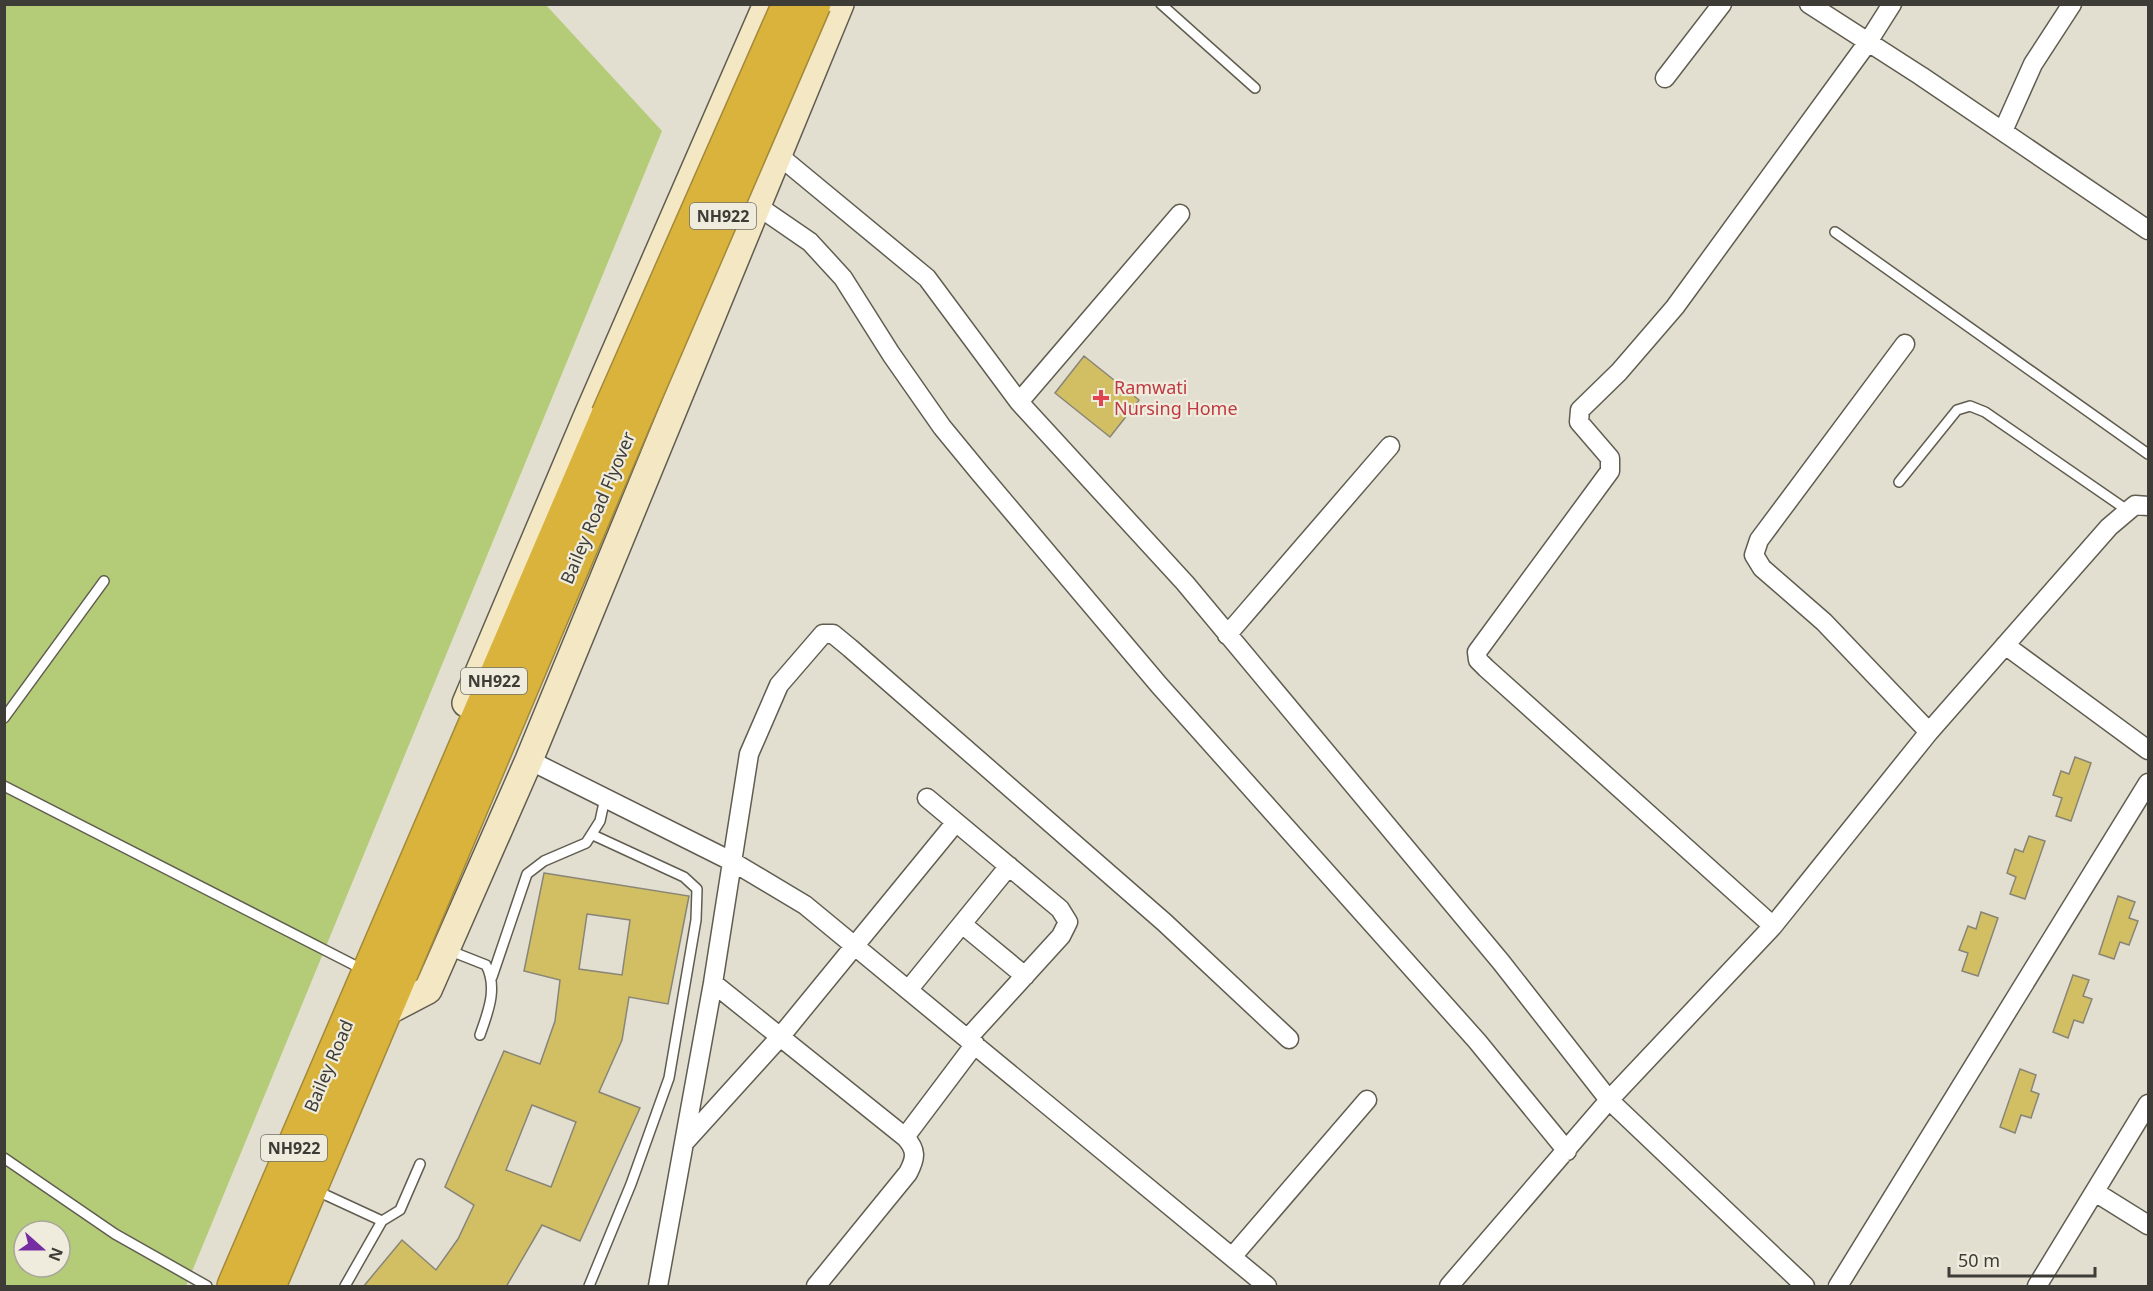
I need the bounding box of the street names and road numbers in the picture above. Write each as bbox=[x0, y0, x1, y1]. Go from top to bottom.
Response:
road number: NH922 bbox=[690, 203, 756, 229]
street label: Bailey Road Flyover bbox=[554, 427, 640, 587]
road number: NH922 bbox=[461, 668, 527, 694]
street label: Bailey Road bbox=[298, 1016, 358, 1115]
road number: NH922 bbox=[261, 1135, 327, 1161]

